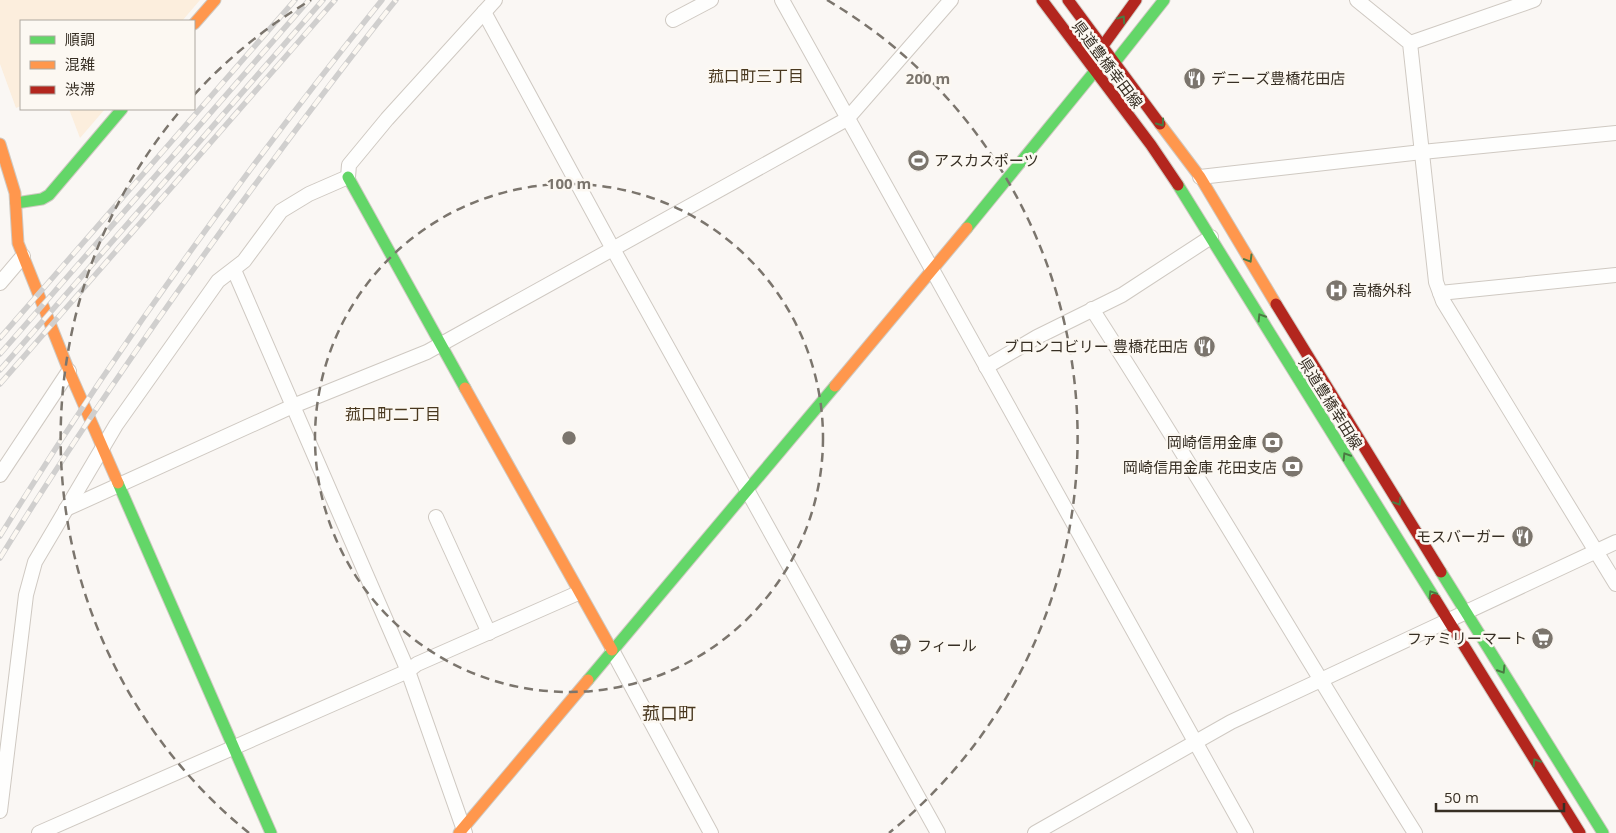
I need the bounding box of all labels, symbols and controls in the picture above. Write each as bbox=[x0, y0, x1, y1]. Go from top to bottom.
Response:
one-way arrow bbox=[1116, 15, 1125, 25]
street label: 県道豊橋幸田線 bbox=[1068, 16, 1148, 112]
legend bbox=[20, 20, 195, 110]
text: 順調 bbox=[65, 29, 95, 49]
text: 混雑 bbox=[65, 54, 95, 74]
district label: 菰口町三丁目 bbox=[708, 65, 804, 87]
restaurant icon: デニーズ豊橋花田店 bbox=[1183, 66, 1207, 90]
text: 200 m bbox=[906, 68, 950, 88]
place label: デニーズ豊橋花田店 bbox=[1211, 68, 1345, 88]
text: 渋滞 bbox=[65, 79, 95, 99]
one-way arrow bbox=[1155, 117, 1164, 126]
sports icon: アスカスポーツ bbox=[906, 148, 930, 172]
place label: アスカスポーツ bbox=[934, 150, 1039, 170]
text: 100 m bbox=[547, 173, 591, 193]
one-way arrow bbox=[1243, 253, 1253, 262]
hospital icon: 高橋外科 bbox=[1324, 278, 1348, 302]
place label: 高橋外科 bbox=[1352, 280, 1412, 300]
one-way arrow bbox=[1257, 314, 1267, 323]
restaurant icon: ブロンコビリー 豊橋花田店 bbox=[1192, 334, 1216, 358]
place label: ブロンコビリー 豊橋花田店 bbox=[1004, 336, 1188, 356]
street label: 県道豊橋幸田線 bbox=[1295, 353, 1367, 453]
district label: 菰口町二丁目 bbox=[345, 403, 441, 425]
centre of rings bbox=[560, 429, 578, 447]
bank icon: 岡崎信用金庫 bbox=[1261, 430, 1285, 454]
place label: 岡崎信用金庫 bbox=[1167, 432, 1257, 452]
one-way arrow bbox=[1343, 452, 1352, 461]
bank icon: 岡崎信用金庫 花田支店 bbox=[1281, 455, 1305, 479]
place label: 岡崎信用金庫 花田支店 bbox=[1123, 457, 1277, 477]
one-way arrow bbox=[1391, 496, 1401, 505]
restaurant icon: モスバーガー bbox=[1510, 524, 1534, 548]
place label: モスバーガー bbox=[1416, 526, 1506, 546]
one-way arrow bbox=[1428, 590, 1438, 599]
supermarket icon: ファミリーマート bbox=[1531, 626, 1555, 650]
place label: ファミリーマート bbox=[1407, 628, 1527, 648]
supermarket icon: フィール bbox=[889, 633, 913, 657]
place label: フィール bbox=[917, 635, 977, 655]
one-way arrow bbox=[1495, 664, 1505, 673]
district label: 菰口町 bbox=[642, 701, 696, 725]
one-way arrow bbox=[1532, 758, 1542, 767]
scale bar bbox=[1436, 780, 1564, 812]
text: 50 m bbox=[1444, 787, 1479, 807]

